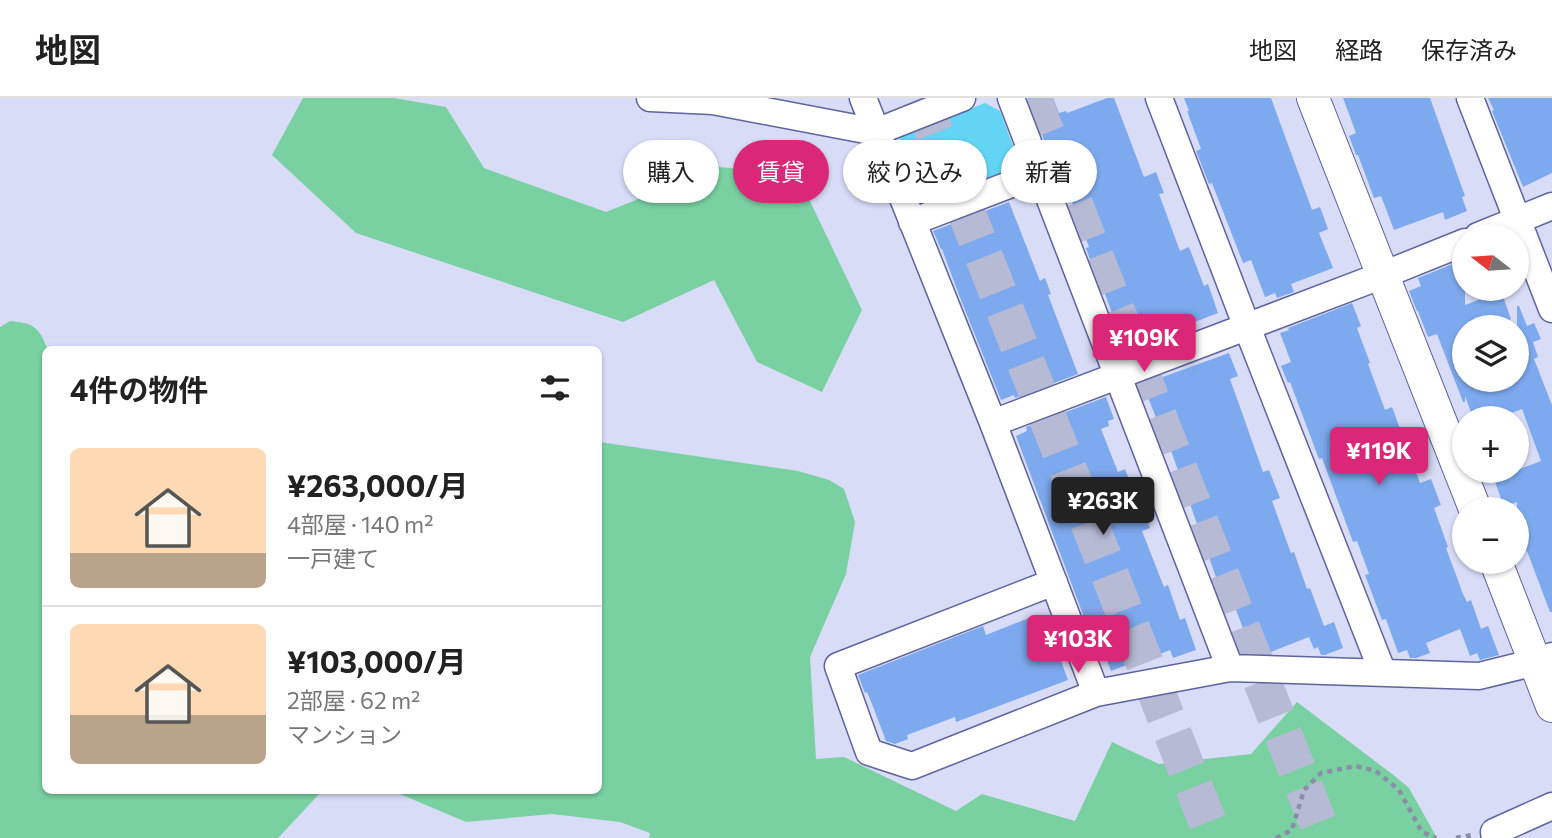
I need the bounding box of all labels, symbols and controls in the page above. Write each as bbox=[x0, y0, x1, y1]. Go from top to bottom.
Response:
text: 地図 bbox=[35, 28, 101, 69]
text: 地図 bbox=[1249, 35, 1297, 64]
text: 経路 bbox=[1335, 35, 1383, 64]
text: 保存済み bbox=[1421, 35, 1517, 64]
chip: 購入 bbox=[623, 140, 719, 203]
chip: 賃貸 bbox=[733, 140, 829, 203]
chip: 絞り込み bbox=[843, 140, 987, 203]
chip: 新着 bbox=[1001, 140, 1097, 203]
north arrow bbox=[1452, 224, 1530, 301]
map controls bbox=[1452, 224, 1529, 574]
pin: ¥109K bbox=[1095, 314, 1193, 374]
button: layers bbox=[1452, 315, 1529, 392]
text: ¥109K bbox=[1109, 323, 1179, 351]
icon: filters bbox=[536, 369, 574, 407]
text: 4件の物件 bbox=[70, 370, 208, 407]
button: + bbox=[1452, 406, 1529, 483]
pin: ¥119K bbox=[1330, 428, 1428, 487]
text: ¥119K bbox=[1346, 436, 1412, 464]
text: ¥263,000/月 bbox=[287, 466, 469, 503]
icon: home bbox=[126, 476, 210, 560]
pin: ¥263K bbox=[1054, 478, 1152, 537]
text: ¥263K bbox=[1067, 486, 1139, 514]
button: − bbox=[1452, 497, 1529, 574]
text: 4部屋 · 140 m² bbox=[287, 510, 433, 538]
text: 一戸建て bbox=[287, 544, 379, 572]
pin: ¥103K bbox=[1029, 616, 1127, 675]
text: ¥103K bbox=[1043, 624, 1113, 652]
text: ¥103,000/月 bbox=[287, 642, 467, 679]
icon: home bbox=[126, 652, 210, 736]
text: 2部屋 · 62 m² bbox=[287, 686, 420, 714]
text: マンション bbox=[287, 720, 402, 748]

